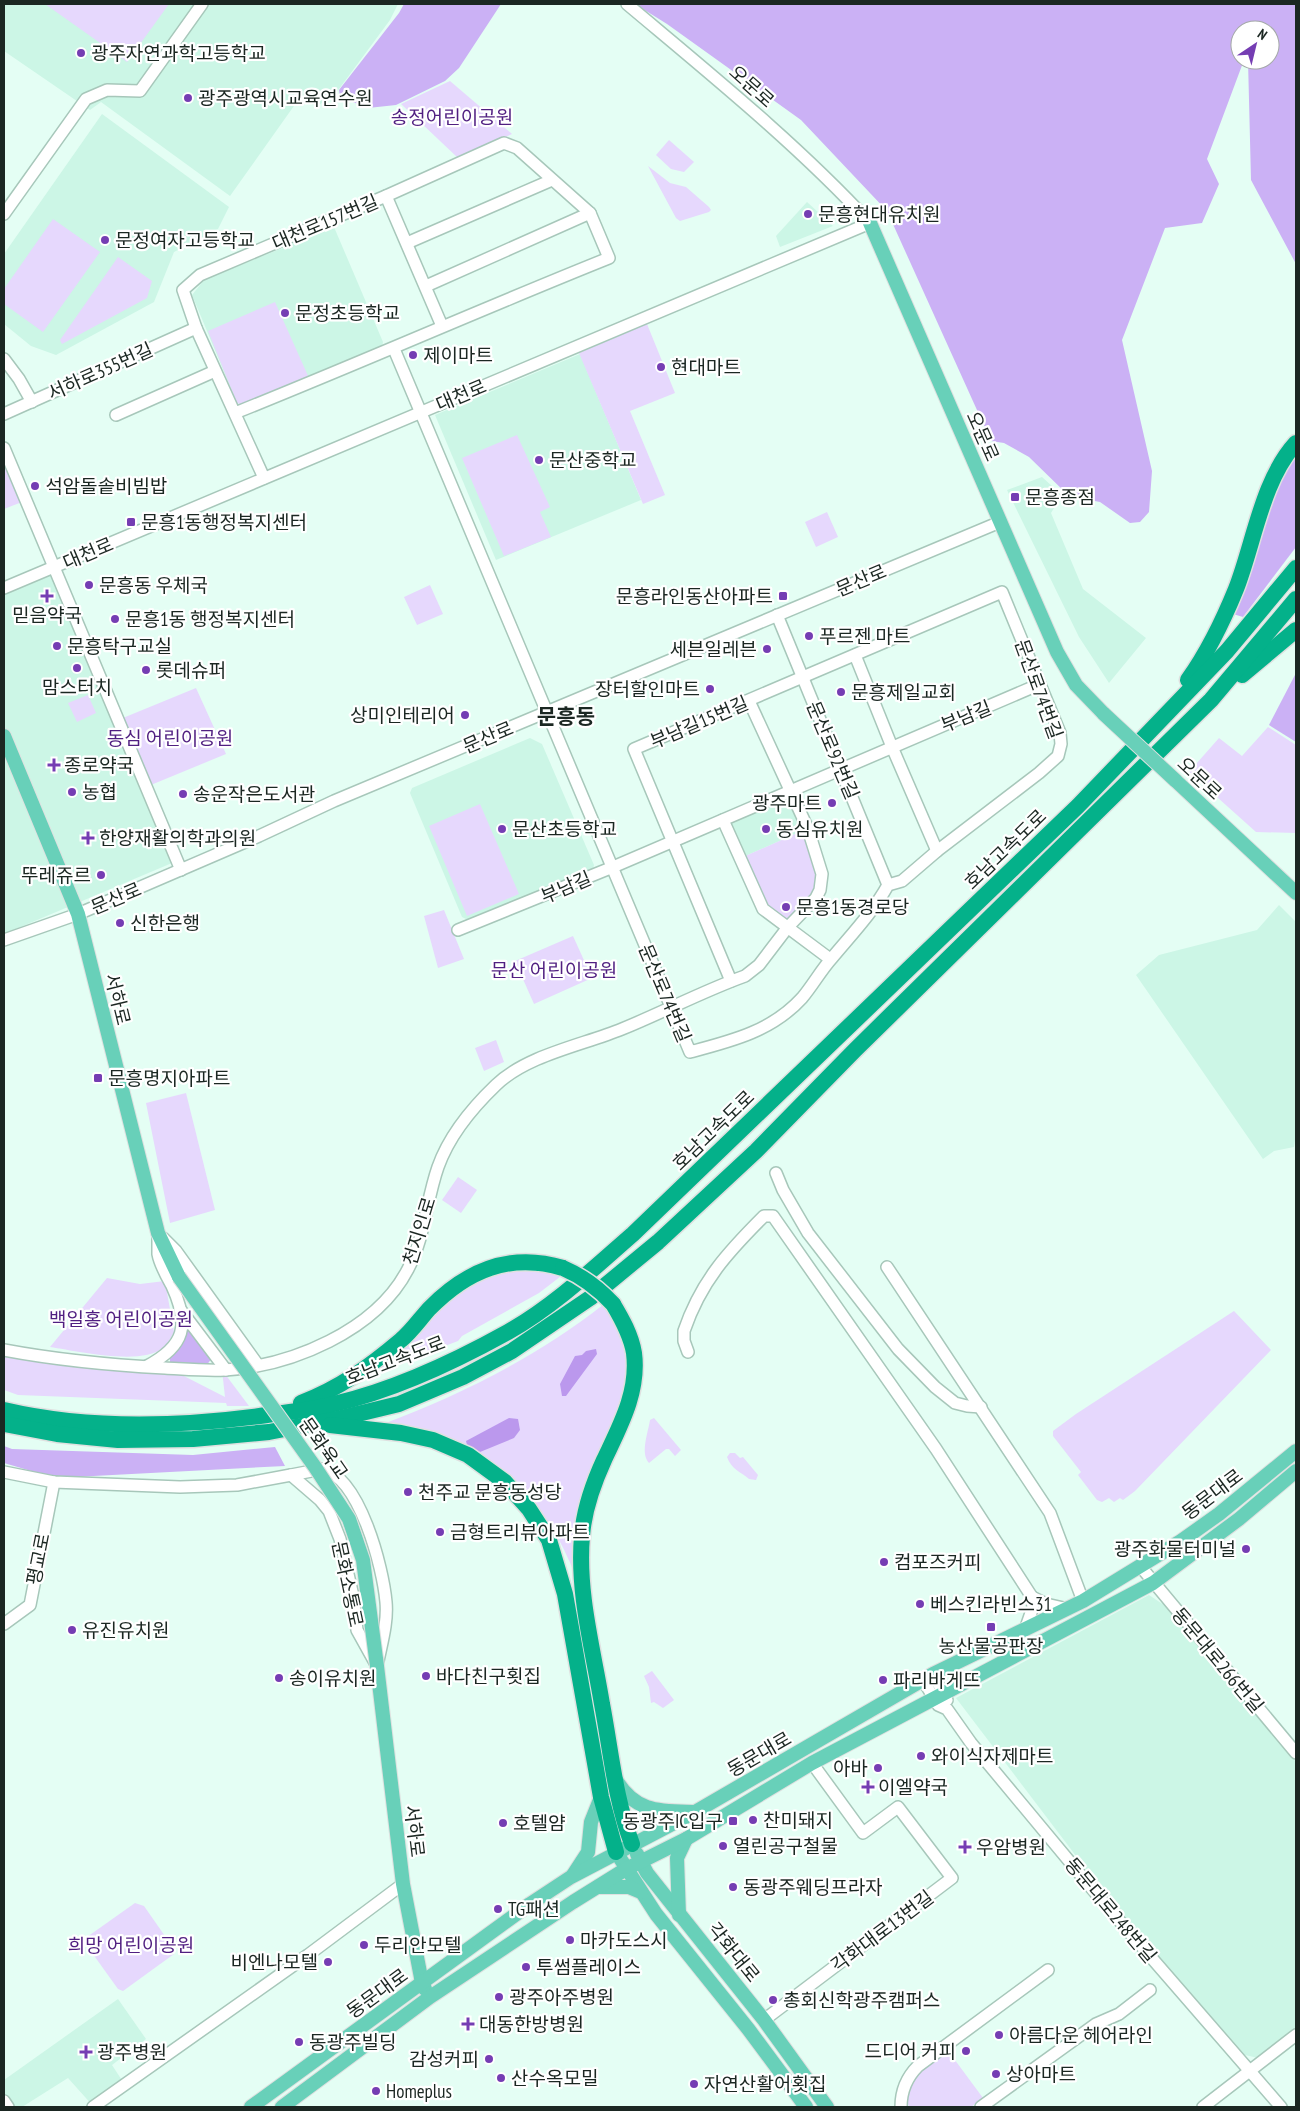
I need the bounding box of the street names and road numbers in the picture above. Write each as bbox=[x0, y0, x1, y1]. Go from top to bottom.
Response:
street label: 오문로 bbox=[724, 60, 780, 112]
street label: 대천로157번길 bbox=[268, 189, 382, 255]
street label: 서하로355번길 bbox=[43, 337, 157, 405]
street label: 대천로 bbox=[432, 374, 490, 416]
street label: 오문로 bbox=[961, 407, 1005, 465]
street label: 대천로 bbox=[59, 532, 117, 574]
street label: 문산로 bbox=[832, 559, 890, 601]
street label: 문산로74번길 bbox=[1010, 636, 1068, 742]
street label: 부남길15번길 bbox=[646, 691, 752, 753]
street label: 부남길 bbox=[937, 695, 995, 737]
street label: 문산로92번길 bbox=[802, 697, 864, 803]
street label: 문산로 bbox=[459, 716, 517, 758]
street label: 오문로 bbox=[1173, 751, 1227, 805]
street label: 호남고속도로 bbox=[959, 804, 1051, 894]
street label: 부남길 bbox=[537, 866, 595, 908]
street label: 문산로 bbox=[87, 877, 145, 919]
street label: 문산로74번길 bbox=[634, 940, 696, 1046]
street label: 서하로 bbox=[100, 971, 136, 1027]
street label: 호남고속도로 bbox=[667, 1085, 759, 1175]
street label: 천지인로 bbox=[397, 1194, 441, 1268]
street label: 호남고속도로 bbox=[342, 1330, 448, 1390]
street label: 문화육교 bbox=[294, 1412, 354, 1484]
street label: 동문대로 bbox=[1177, 1463, 1247, 1525]
street label: 평교로 bbox=[21, 1531, 55, 1587]
street label: 문화소통로 bbox=[327, 1539, 369, 1629]
street label: 동문대로266번길 bbox=[1167, 1602, 1269, 1718]
street label: 동문대로 bbox=[723, 1726, 795, 1782]
street label: 서하로 bbox=[400, 1804, 430, 1858]
street label: 동문대로248번길 bbox=[1060, 1852, 1162, 1968]
street label: 각화대로13번길 bbox=[826, 1885, 938, 1977]
street label: 각화대로 bbox=[703, 1917, 765, 1987]
street label: 동문대로 bbox=[342, 1963, 412, 2023]

